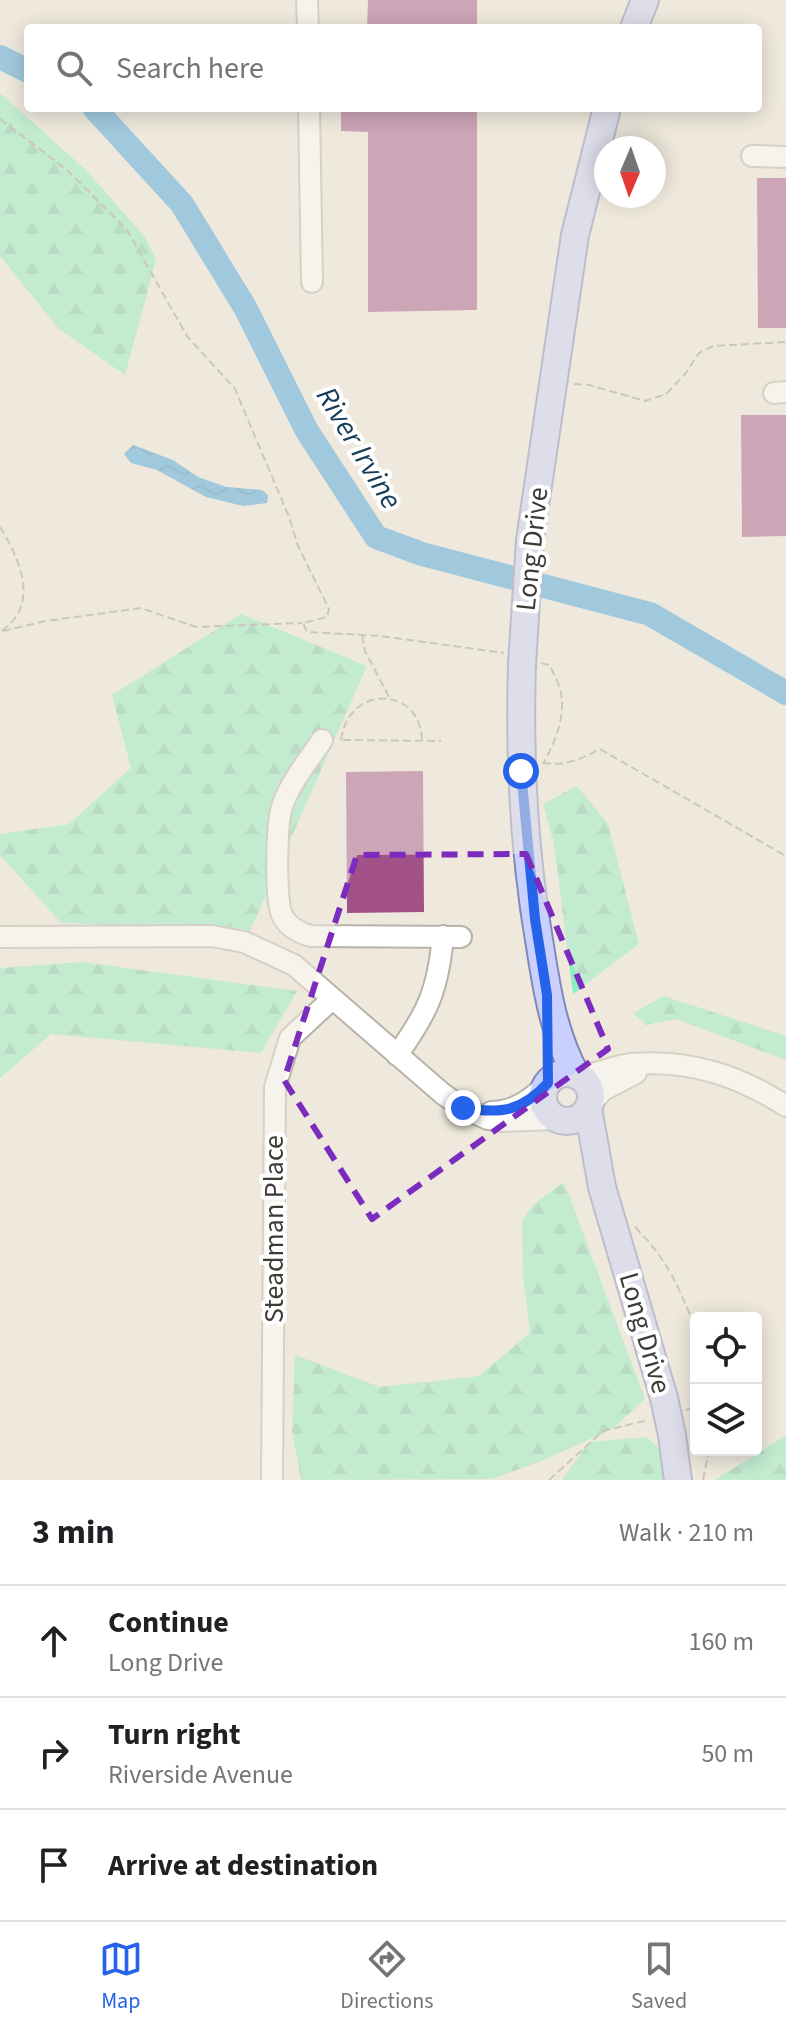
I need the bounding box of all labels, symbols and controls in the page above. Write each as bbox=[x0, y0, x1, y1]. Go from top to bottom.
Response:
search box bbox=[24, 24, 762, 112]
icon: search bbox=[52, 46, 96, 90]
text: Search here bbox=[116, 47, 264, 90]
north arrow bbox=[594, 136, 666, 208]
water label: River Irvine bbox=[305, 378, 413, 518]
street label: Long Drive bbox=[506, 485, 558, 613]
route start bbox=[503, 753, 539, 789]
route end bbox=[445, 1090, 481, 1126]
street label: Steadman Place bbox=[254, 1135, 294, 1323]
street label: Long Drive bbox=[609, 1268, 681, 1398]
map controls bbox=[690, 1312, 762, 1456]
button: locate bbox=[690, 1312, 762, 1384]
button: layers bbox=[690, 1384, 762, 1456]
text: 3 min bbox=[32, 1508, 115, 1557]
text: Walk · 210 m bbox=[619, 1514, 754, 1551]
text: Continue bbox=[108, 1601, 229, 1644]
icon: ahead bbox=[32, 1619, 76, 1663]
text: 160 m bbox=[688, 1623, 754, 1660]
text: Long Drive bbox=[108, 1644, 223, 1681]
text: Turn right bbox=[108, 1713, 240, 1756]
icon: right bbox=[32, 1731, 76, 1775]
text: 50 m bbox=[701, 1735, 754, 1772]
text: Riverside Avenue bbox=[108, 1756, 293, 1793]
icon: arrive bbox=[32, 1843, 76, 1887]
text: Arrive at destination bbox=[108, 1844, 378, 1887]
tab: Map bbox=[99, 1937, 143, 2017]
tab: Directions bbox=[340, 1937, 433, 2017]
tab: Saved bbox=[631, 1937, 687, 2017]

